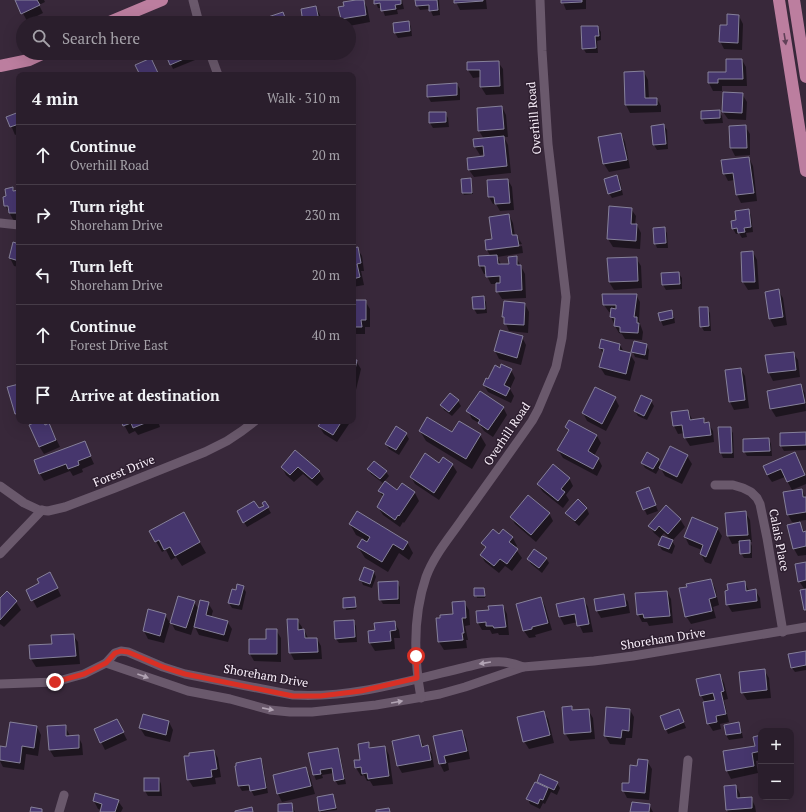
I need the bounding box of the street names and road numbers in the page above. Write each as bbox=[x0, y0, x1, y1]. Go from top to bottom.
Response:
street label: Overhill Road bbox=[523, 81, 544, 155]
street label: Overhill Road bbox=[480, 399, 533, 468]
street label: Forest Drive bbox=[91, 451, 157, 490]
street label: Calais Place bbox=[766, 507, 793, 572]
street label: Shoreham Drive bbox=[619, 624, 706, 653]
street label: Shoreham Drive bbox=[223, 661, 310, 690]

